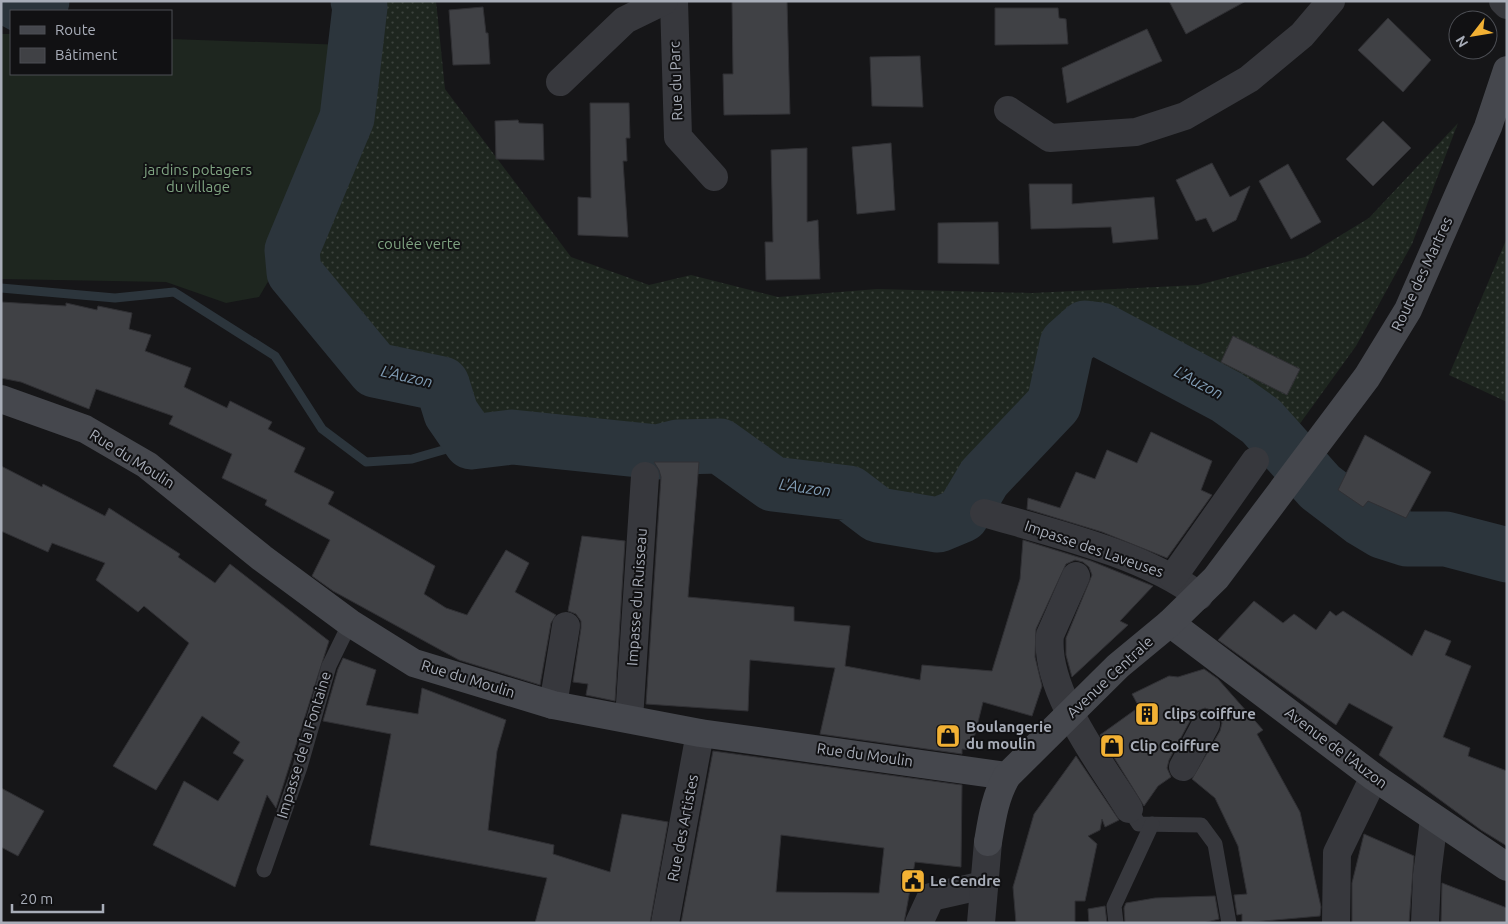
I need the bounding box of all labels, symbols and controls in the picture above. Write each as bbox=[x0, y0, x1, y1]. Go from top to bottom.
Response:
legend bbox=[10, 10, 172, 75]
north arrow bbox=[1448, 10, 1498, 60]
text: Route bbox=[55, 21, 96, 38]
text: N bbox=[1452, 33, 1471, 50]
street label: Rue du Parc bbox=[666, 41, 685, 121]
text: Bâtiment bbox=[55, 46, 118, 63]
park label: jardins potagers du village bbox=[143, 161, 252, 195]
street label: Route des Martres bbox=[1388, 214, 1455, 334]
park label: coulée verte bbox=[377, 235, 461, 252]
water label: L'Auzon bbox=[379, 361, 435, 391]
water label: L'Auzon bbox=[1172, 362, 1226, 402]
street label: Rue du Moulin bbox=[87, 426, 178, 491]
water label: L'Auzon bbox=[778, 474, 832, 500]
street label: Impasse des Laveuses bbox=[1022, 517, 1166, 580]
street label: Impasse du Ruisseau bbox=[623, 528, 650, 666]
street label: Avenue Centrale bbox=[1063, 632, 1156, 721]
street label: Rue du Moulin bbox=[419, 656, 517, 701]
street label: Impasse de la Fontaine bbox=[273, 669, 334, 820]
building icon: clips coiffure bbox=[1134, 701, 1160, 727]
street label: Avenue de l'Auzon bbox=[1282, 704, 1391, 792]
place label: clips coiffure bbox=[1164, 705, 1256, 722]
place label: Boulangerie du moulin bbox=[966, 718, 1052, 752]
shop icon: Boulangerie du moulin bbox=[935, 723, 961, 749]
shop icon: Clip Coiffure bbox=[1099, 733, 1125, 759]
place label: Clip Coiffure bbox=[1130, 737, 1219, 754]
street label: Rue du Moulin bbox=[816, 739, 914, 770]
street label: Rue des Artistes bbox=[664, 773, 701, 883]
public building icon: Le Cendre bbox=[900, 868, 926, 894]
place label: Le Cendre bbox=[930, 872, 1001, 889]
scale bar bbox=[12, 882, 104, 914]
text: 20 m bbox=[20, 890, 53, 907]

